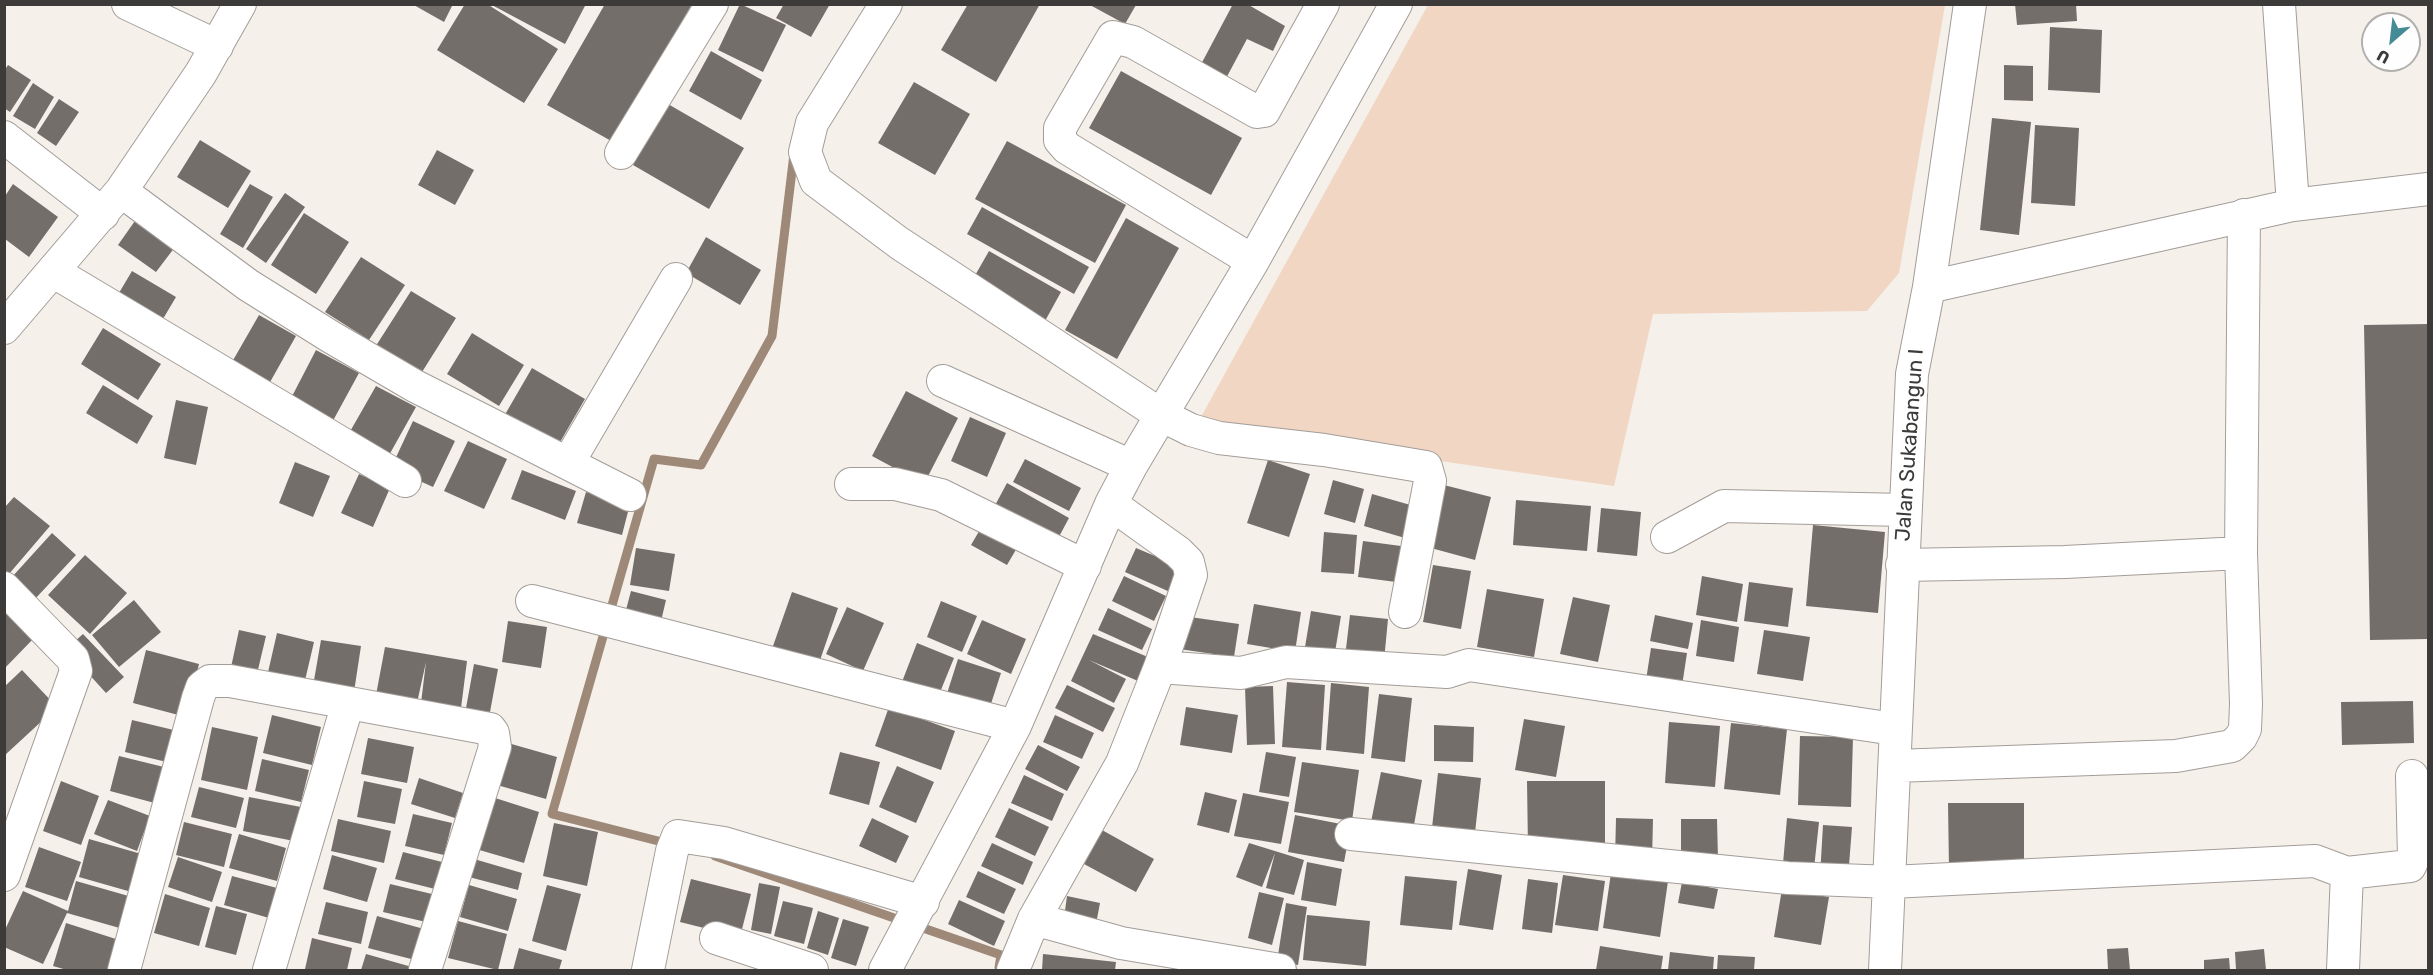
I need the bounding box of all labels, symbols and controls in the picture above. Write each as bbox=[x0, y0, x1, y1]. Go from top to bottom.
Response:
north arrow bbox=[2361, 12, 2421, 72]
text: U bbox=[2374, 45, 2393, 68]
street label: Jalan Sukabangun I bbox=[1891, 348, 1929, 542]

